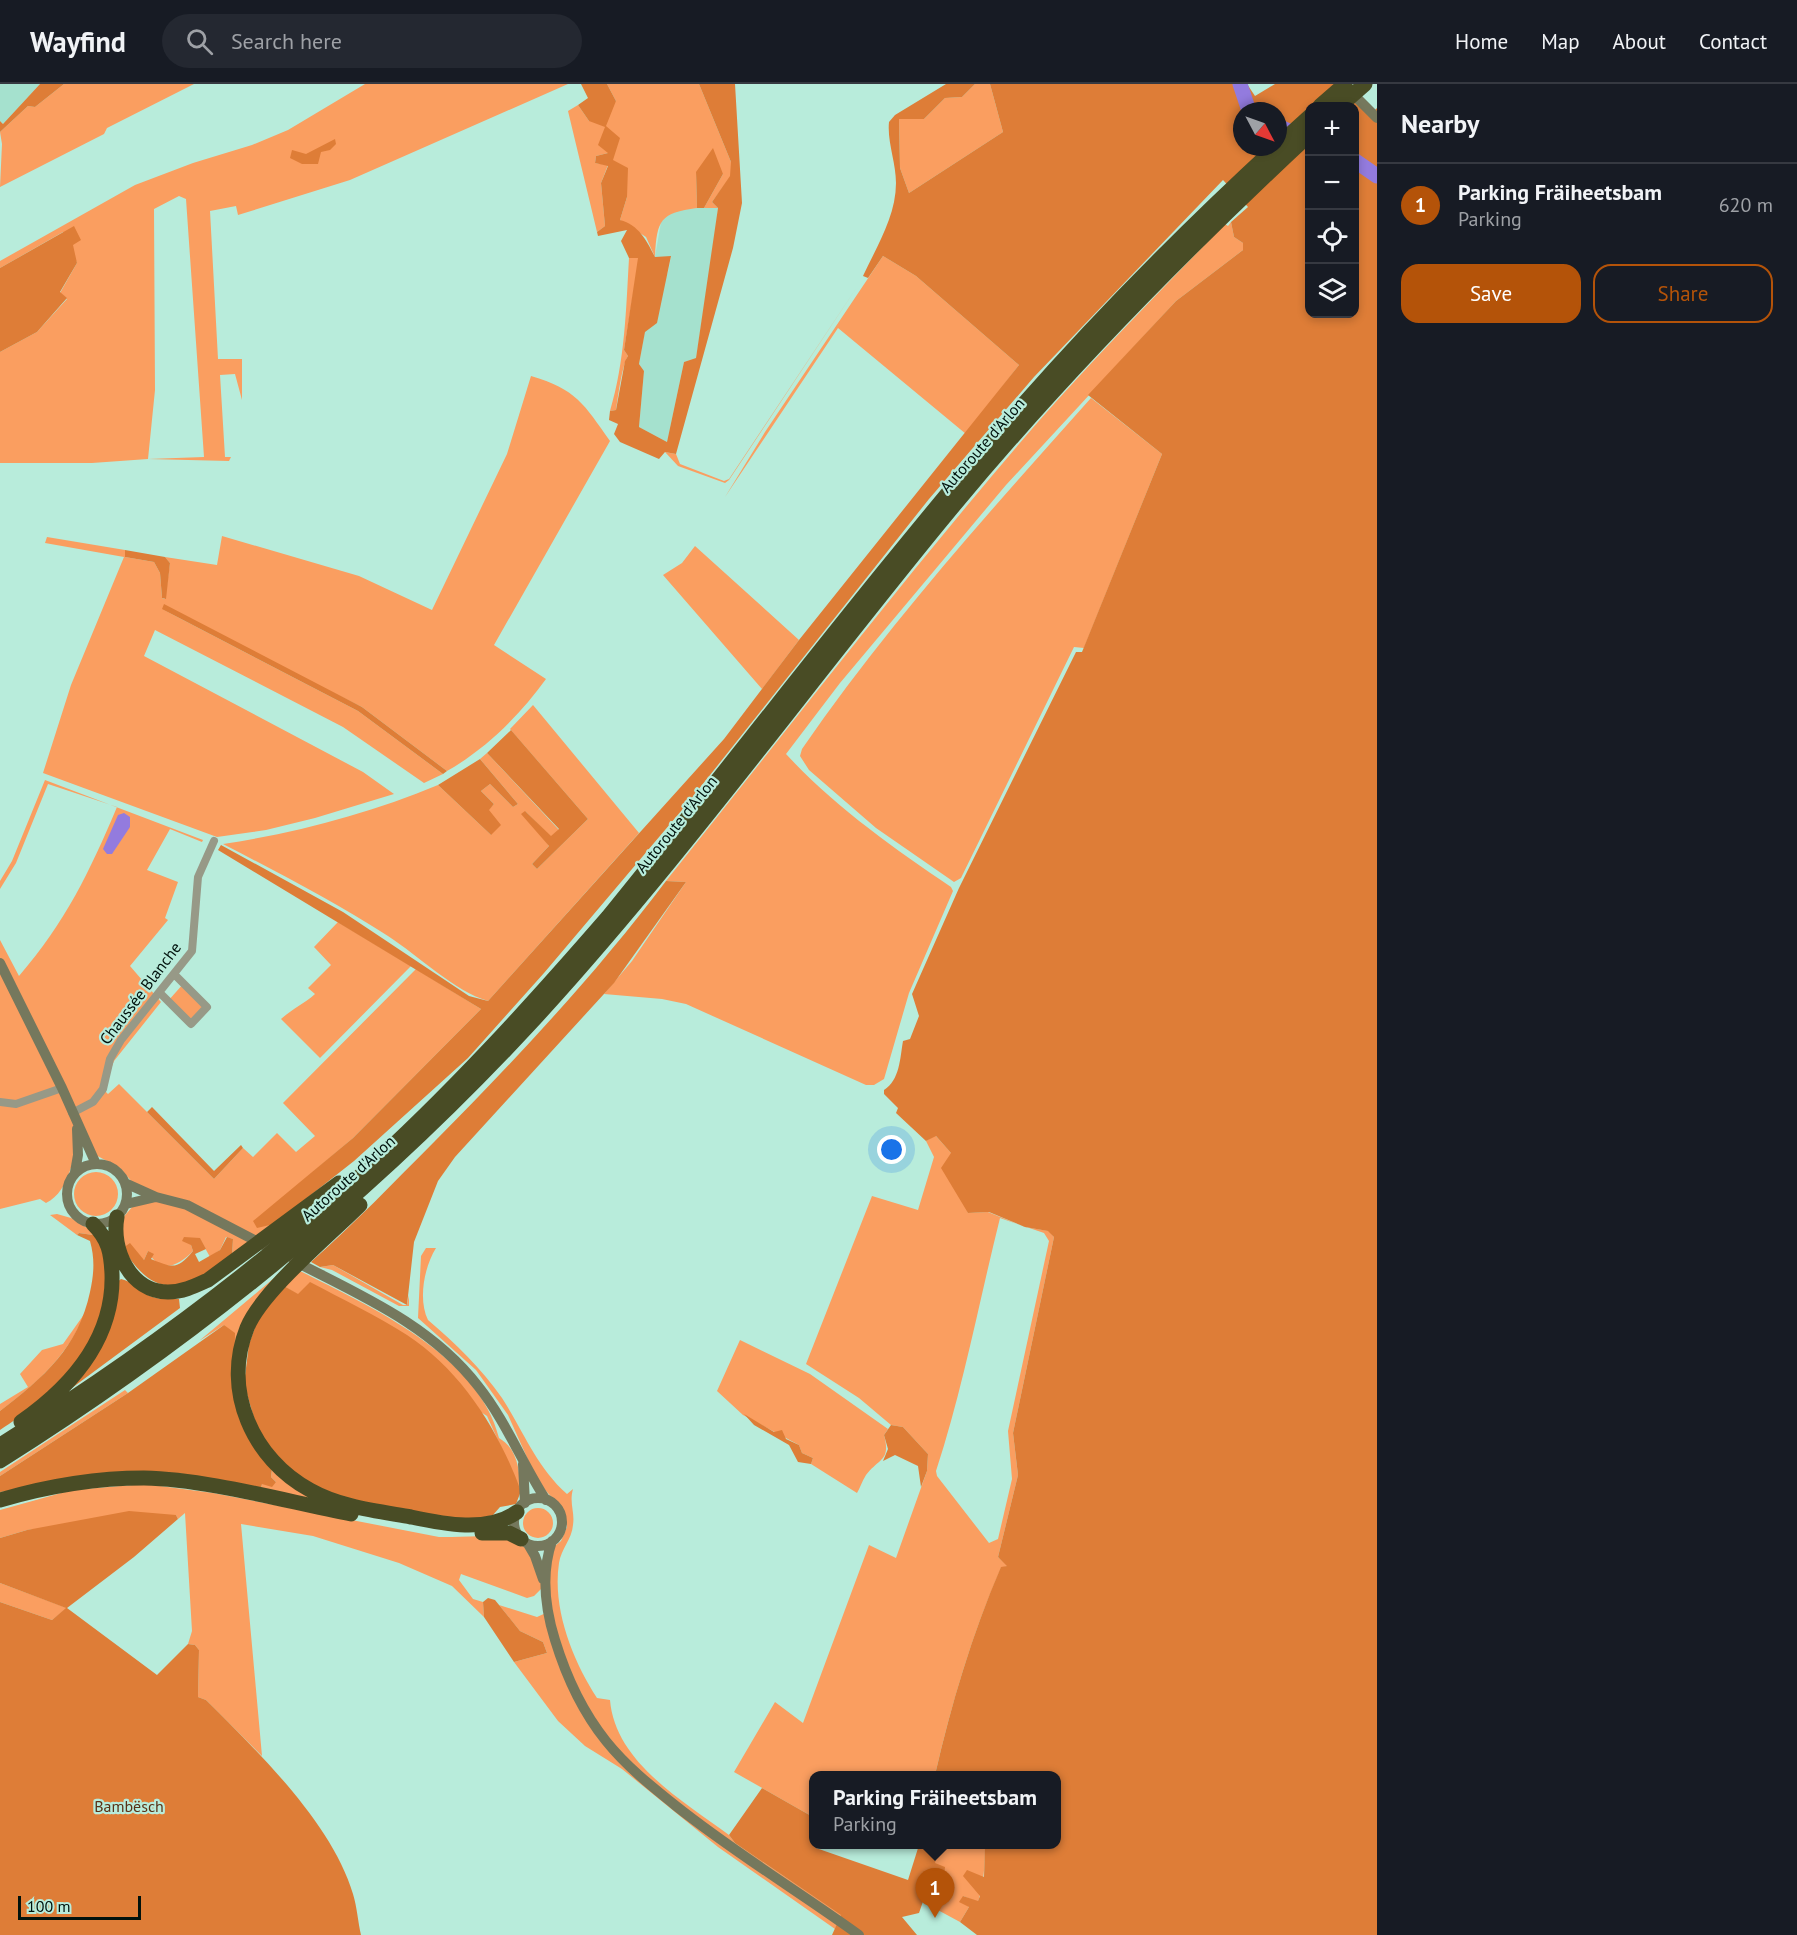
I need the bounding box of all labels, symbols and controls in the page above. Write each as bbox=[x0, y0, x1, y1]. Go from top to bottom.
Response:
search box bbox=[162, 14, 582, 68]
text: Wayfind bbox=[30, 23, 126, 60]
icon: search bbox=[183, 25, 216, 58]
text: Search here bbox=[231, 27, 342, 55]
text: Home bbox=[1455, 28, 1508, 55]
text: Map bbox=[1541, 28, 1580, 55]
text: About bbox=[1613, 28, 1666, 55]
text: Contact bbox=[1699, 28, 1767, 55]
north arrow bbox=[1233, 102, 1287, 156]
map controls bbox=[1305, 102, 1359, 318]
button: + bbox=[1305, 102, 1359, 156]
text: Nearby bbox=[1401, 107, 1479, 140]
button: − bbox=[1305, 156, 1359, 210]
text: Parking Fräiheetsbam bbox=[1458, 178, 1662, 206]
text: 1 bbox=[1415, 192, 1426, 218]
text: 620 m bbox=[1719, 192, 1773, 218]
text: Parking bbox=[1458, 206, 1522, 232]
button: locate bbox=[1305, 210, 1359, 264]
button: layers bbox=[1305, 264, 1359, 318]
button: Save bbox=[1401, 264, 1581, 323]
button: Share bbox=[1593, 264, 1773, 323]
street label: Autoroute d'Arlon bbox=[935, 394, 1029, 496]
street label: Autoroute d'Arlon bbox=[631, 771, 721, 877]
street label: Chaussée Blanche bbox=[95, 938, 185, 1048]
street label: Autoroute d'Arlon bbox=[297, 1131, 399, 1225]
your location bbox=[877, 1135, 906, 1164]
popup bbox=[809, 1771, 1061, 1849]
text: Parking Fräiheetsbam bbox=[833, 1783, 1037, 1811]
park label: Bambësch bbox=[94, 1796, 164, 1816]
text: Parking bbox=[833, 1811, 897, 1837]
pin: 1 bbox=[916, 1868, 954, 1918]
scale bar bbox=[18, 1893, 141, 1920]
text: 100 m bbox=[27, 1896, 70, 1916]

